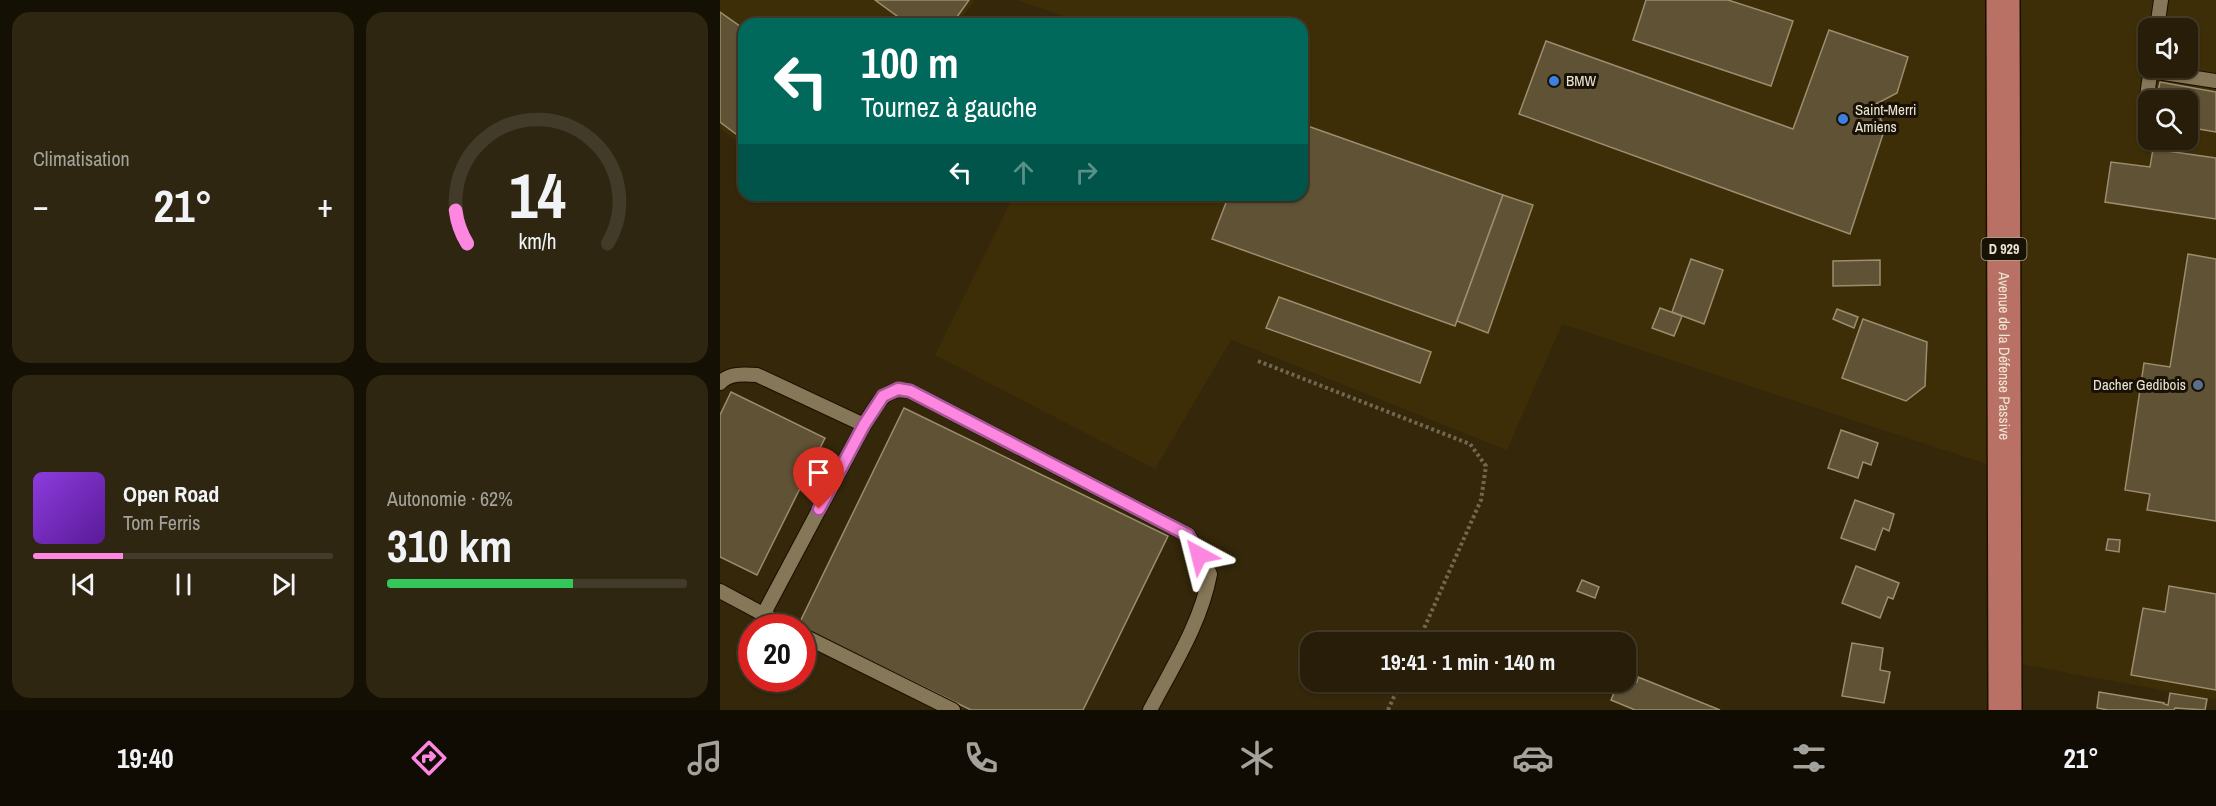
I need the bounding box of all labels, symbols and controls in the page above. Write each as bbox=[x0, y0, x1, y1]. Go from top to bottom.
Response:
map controls bbox=[2138, 18, 2198, 150]
button: sound bbox=[2138, 18, 2198, 78]
text: 100 m bbox=[861, 35, 959, 91]
icon: left bbox=[762, 42, 840, 120]
place label: BMW bbox=[1566, 70, 1596, 91]
marker: BMW bbox=[1547, 74, 1561, 88]
text: Tournez à gauche bbox=[861, 89, 1037, 125]
button: search bbox=[2138, 90, 2198, 150]
place label: Saint-Merri Amiens bbox=[1854, 99, 1917, 137]
marker: Saint-Merri Amiens bbox=[1836, 112, 1850, 126]
text: Climatisation bbox=[33, 145, 130, 172]
text: 14 bbox=[509, 153, 565, 237]
icon: left bbox=[944, 156, 977, 189]
icon: ahead bbox=[1007, 156, 1040, 189]
icon: right bbox=[1070, 156, 1103, 189]
text: 21° bbox=[153, 175, 213, 236]
text: − bbox=[33, 183, 49, 227]
text: + bbox=[317, 183, 333, 227]
text: km/h bbox=[518, 228, 556, 257]
road number: D 929 bbox=[1982, 238, 2026, 260]
street label: Avenue de la Défense Passive bbox=[1994, 271, 2015, 440]
place label: Dacher Gedibois bbox=[2093, 374, 2186, 395]
marker: Dacher Gedibois bbox=[2191, 378, 2205, 392]
pin bbox=[793, 447, 844, 509]
icon: arrive bbox=[802, 456, 835, 489]
text: Open Road bbox=[123, 479, 219, 509]
text: Autonomie · 62% bbox=[387, 485, 513, 512]
text: Tom Ferris bbox=[123, 509, 201, 536]
text: 310 km bbox=[387, 515, 512, 576]
position arrow bbox=[1167, 523, 1231, 587]
icon: previous bbox=[67, 568, 100, 601]
icon: pause bbox=[167, 568, 200, 601]
icon: next bbox=[267, 568, 300, 601]
speed limit sign: 20 bbox=[738, 614, 816, 692]
text: 19:41 · 1 min · 140 m bbox=[1381, 647, 1555, 677]
icon: directions bbox=[408, 737, 450, 779]
icon: music bbox=[684, 737, 726, 779]
icon: phone bbox=[960, 737, 1002, 779]
icon: climate bbox=[1236, 737, 1278, 779]
icon: car bbox=[1512, 737, 1554, 779]
icon: filters bbox=[1788, 737, 1830, 779]
text: 19:40 bbox=[117, 740, 174, 776]
text: 21° bbox=[2064, 740, 2099, 776]

